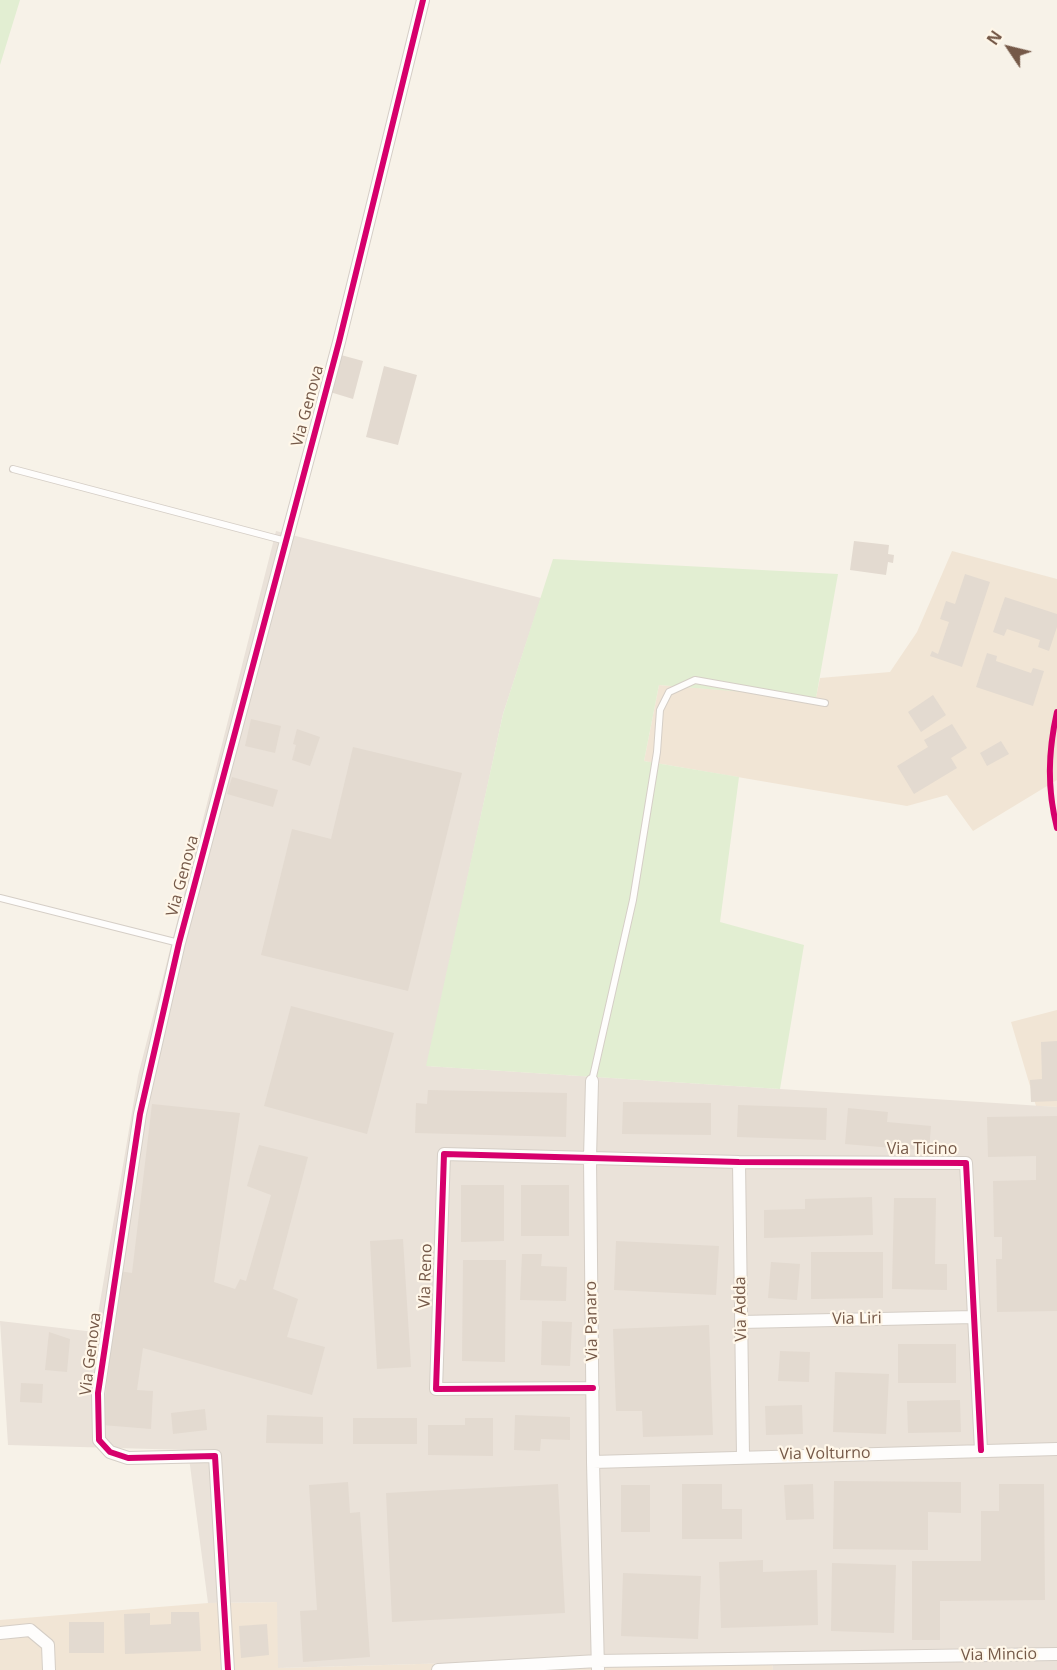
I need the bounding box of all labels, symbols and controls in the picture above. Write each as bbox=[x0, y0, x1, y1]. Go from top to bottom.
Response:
north arrow bbox=[979, 18, 1039, 78]
text: N bbox=[982, 26, 1007, 49]
street label: Via Genova bbox=[288, 363, 328, 449]
street label: Via Genova bbox=[163, 833, 203, 919]
street label: Via Ticino bbox=[887, 1139, 957, 1159]
street label: Via Reno bbox=[415, 1243, 437, 1309]
street label: Via Adda bbox=[731, 1276, 751, 1342]
street label: Via Panaro bbox=[582, 1281, 602, 1361]
street label: Via Liri bbox=[832, 1309, 882, 1329]
street label: Via Genova bbox=[76, 1311, 106, 1397]
street label: Via Volturno bbox=[779, 1444, 871, 1464]
street label: Via Mincio bbox=[961, 1645, 1037, 1665]

